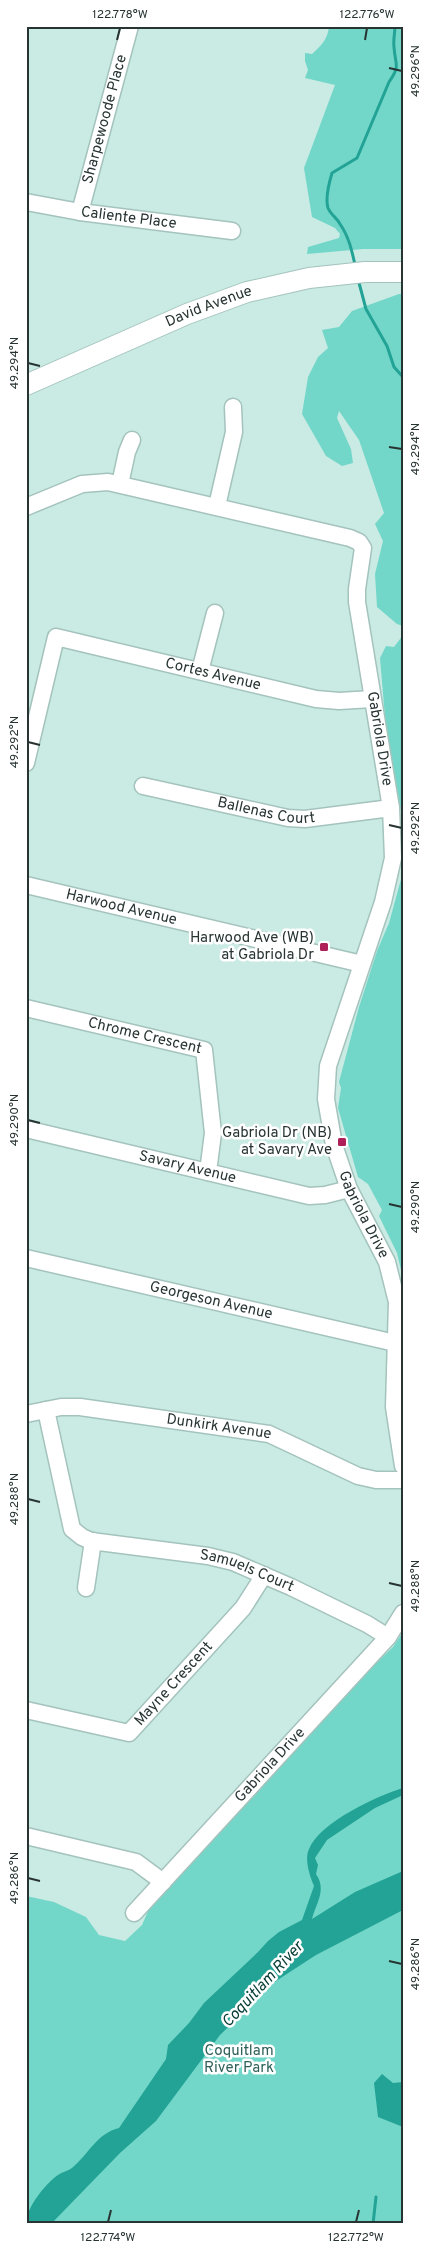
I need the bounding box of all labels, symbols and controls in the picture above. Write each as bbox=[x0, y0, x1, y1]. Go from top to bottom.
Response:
text: 122.778°W bbox=[92, 7, 148, 23]
text: 122.776°W bbox=[339, 7, 395, 23]
text: 49.296°N bbox=[408, 45, 424, 97]
street label: Sharpewoode Place bbox=[78, 53, 131, 186]
street label: Caliente Place bbox=[80, 203, 178, 233]
street label: David Avenue bbox=[163, 282, 254, 332]
text: 49.294°N bbox=[7, 337, 23, 389]
text: 49.294°N bbox=[408, 423, 424, 475]
street label: Cortes Avenue bbox=[163, 654, 263, 695]
street label: Gabriola Drive bbox=[362, 690, 397, 787]
text: 49.292°N bbox=[7, 716, 23, 768]
street label: Ballenas Court bbox=[215, 793, 316, 829]
text: 49.292°N bbox=[408, 802, 424, 854]
street label: Harwood Avenue bbox=[64, 885, 179, 930]
place label: Harwood Ave (WB) at Gabriola Dr bbox=[190, 929, 314, 965]
marker: Harwood Ave (WB) at Gabriola Dr bbox=[318, 941, 330, 953]
street label: Chrome Crescent bbox=[86, 1013, 204, 1059]
text: 49.290°N bbox=[7, 1094, 23, 1146]
place label: Gabriola Dr (NB) at Savary Ave bbox=[222, 1124, 332, 1160]
marker: Gabriola Dr (NB) at Savary Ave bbox=[336, 1136, 348, 1148]
street label: Savary Avenue bbox=[137, 1147, 238, 1188]
street label: Gabriola Drive bbox=[334, 1169, 393, 1262]
text: 49.290°N bbox=[408, 1181, 424, 1233]
street label: Georgeson Avenue bbox=[148, 1277, 274, 1324]
street label: Dunkirk Avenue bbox=[165, 1410, 273, 1444]
text: 49.288°N bbox=[7, 1473, 23, 1525]
street label: Samuels Court bbox=[199, 1546, 297, 1597]
text: 49.288°N bbox=[408, 1560, 424, 1612]
street label: Mayne Crescent bbox=[131, 1638, 217, 1730]
street label: Gabriola Drive bbox=[231, 1724, 309, 1807]
text: 49.286°N bbox=[7, 1852, 23, 1904]
water label: Coquitlam River bbox=[218, 1936, 309, 2032]
text: 49.286°N bbox=[408, 1938, 424, 1990]
park label: Coquitlam River Park bbox=[204, 2042, 274, 2078]
text: 122.774°W bbox=[81, 2230, 135, 2246]
text: 122.772°W bbox=[328, 2230, 384, 2246]

